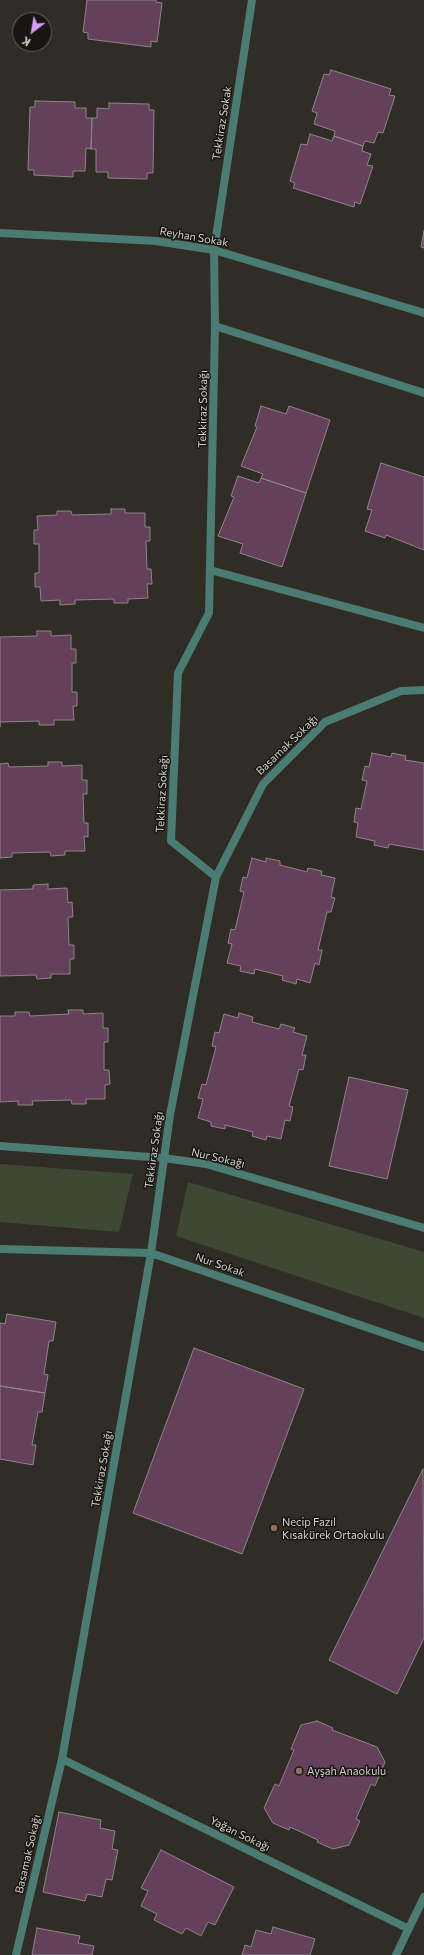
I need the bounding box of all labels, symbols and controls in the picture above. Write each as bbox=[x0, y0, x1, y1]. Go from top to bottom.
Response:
north arrow bbox=[12, 12, 52, 52]
text: K bbox=[19, 34, 33, 49]
street label: Tekkiraz Sokak bbox=[210, 85, 234, 161]
street label: Reyhan Sokak bbox=[159, 224, 229, 250]
street label: Tekkiraz Sokağı bbox=[196, 370, 210, 448]
street label: Basamak Sokağı bbox=[253, 712, 321, 778]
street label: Tekkiraz Sokağı bbox=[153, 755, 171, 833]
street label: Tekkiraz Sokağı bbox=[142, 1111, 166, 1189]
street label: Nur Sokağı bbox=[190, 1145, 246, 1171]
street label: Nur Sokak bbox=[193, 1250, 247, 1280]
street label: Tekkiraz Sokağı bbox=[89, 1429, 115, 1509]
place label: Necip Fazıl Kısakürek Ortaokulu bbox=[282, 1515, 384, 1541]
marker: Necip Fazıl Kısakürek Ortaokulu bbox=[269, 1523, 279, 1533]
place label: Ayşah Anaokulu bbox=[307, 1764, 386, 1778]
marker: Ayşah Anaokulu bbox=[294, 1766, 304, 1776]
street label: Basamak Sokağı bbox=[13, 1813, 43, 1895]
street label: Yağan Sokağı bbox=[208, 1814, 272, 1854]

